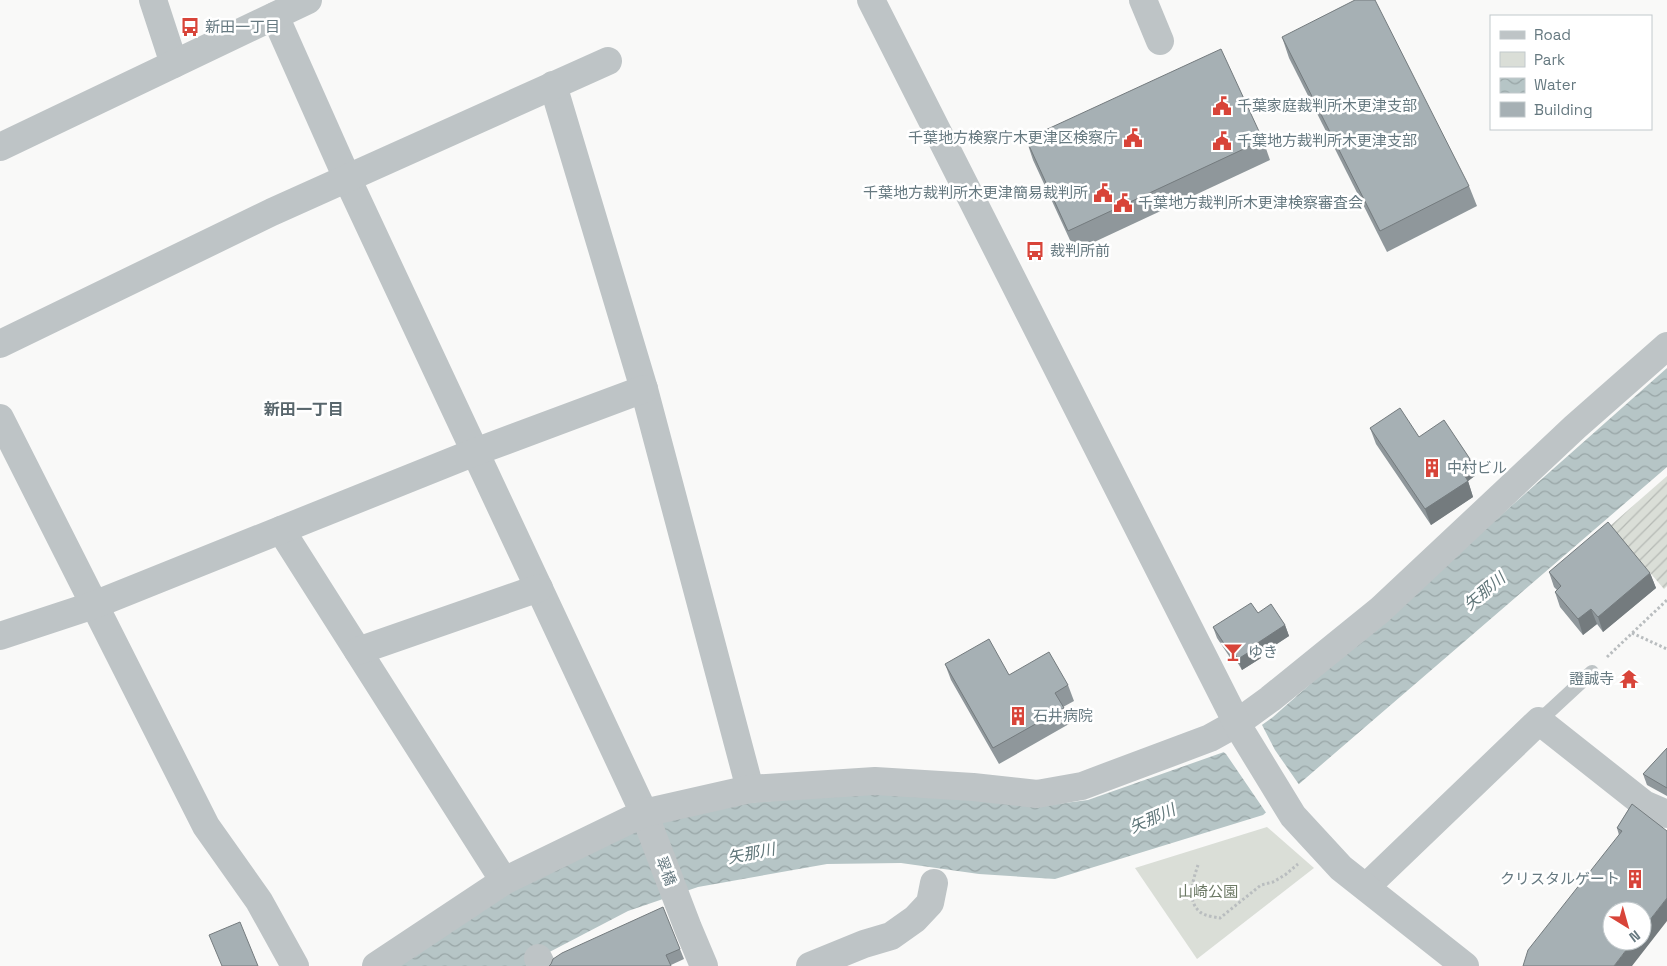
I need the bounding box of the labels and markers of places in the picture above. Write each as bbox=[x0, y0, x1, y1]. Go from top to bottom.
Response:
bus stop icon: 新田一丁目 bbox=[179, 16, 201, 38]
place label: 新田一丁目 bbox=[205, 17, 280, 36]
public building icon: 千葉家庭裁判所木更津支部 bbox=[1211, 95, 1233, 117]
place label: 千葉家庭裁判所木更津支部 bbox=[1237, 96, 1417, 115]
public building icon: 千葉地方検察庁木更津区検察庁 bbox=[1122, 127, 1144, 149]
place label: 千葉地方検察庁木更津区検察庁 bbox=[908, 128, 1118, 147]
public building icon: 千葉地方裁判所木更津支部 bbox=[1211, 130, 1233, 152]
place label: 千葉地方裁判所木更津支部 bbox=[1237, 131, 1417, 150]
public building icon: 千葉地方裁判所木更津簡易裁判所 bbox=[1092, 182, 1114, 204]
place label: 千葉地方裁判所木更津簡易裁判所 bbox=[863, 183, 1088, 202]
public building icon: 千葉地方裁判所木更津検察審査会 bbox=[1112, 192, 1134, 214]
place label: 千葉地方裁判所木更津検察審査会 bbox=[1138, 193, 1363, 212]
bus stop icon: 裁判所前 bbox=[1024, 240, 1046, 262]
place label: 裁判所前 bbox=[1050, 241, 1110, 260]
building icon: 中村ビル bbox=[1421, 457, 1443, 479]
place label: 中村ビル bbox=[1447, 458, 1507, 477]
bar icon: ゆき bbox=[1222, 641, 1244, 663]
place label: ゆき bbox=[1248, 642, 1278, 661]
temple icon: 證誠寺 bbox=[1618, 668, 1640, 690]
place label: 證誠寺 bbox=[1569, 669, 1614, 688]
building icon: 石井病院 bbox=[1007, 705, 1029, 727]
place label: 石井病院 bbox=[1033, 706, 1093, 725]
building icon: クリスタルゲート bbox=[1624, 868, 1646, 890]
place label: クリスタルゲート bbox=[1500, 869, 1620, 888]

